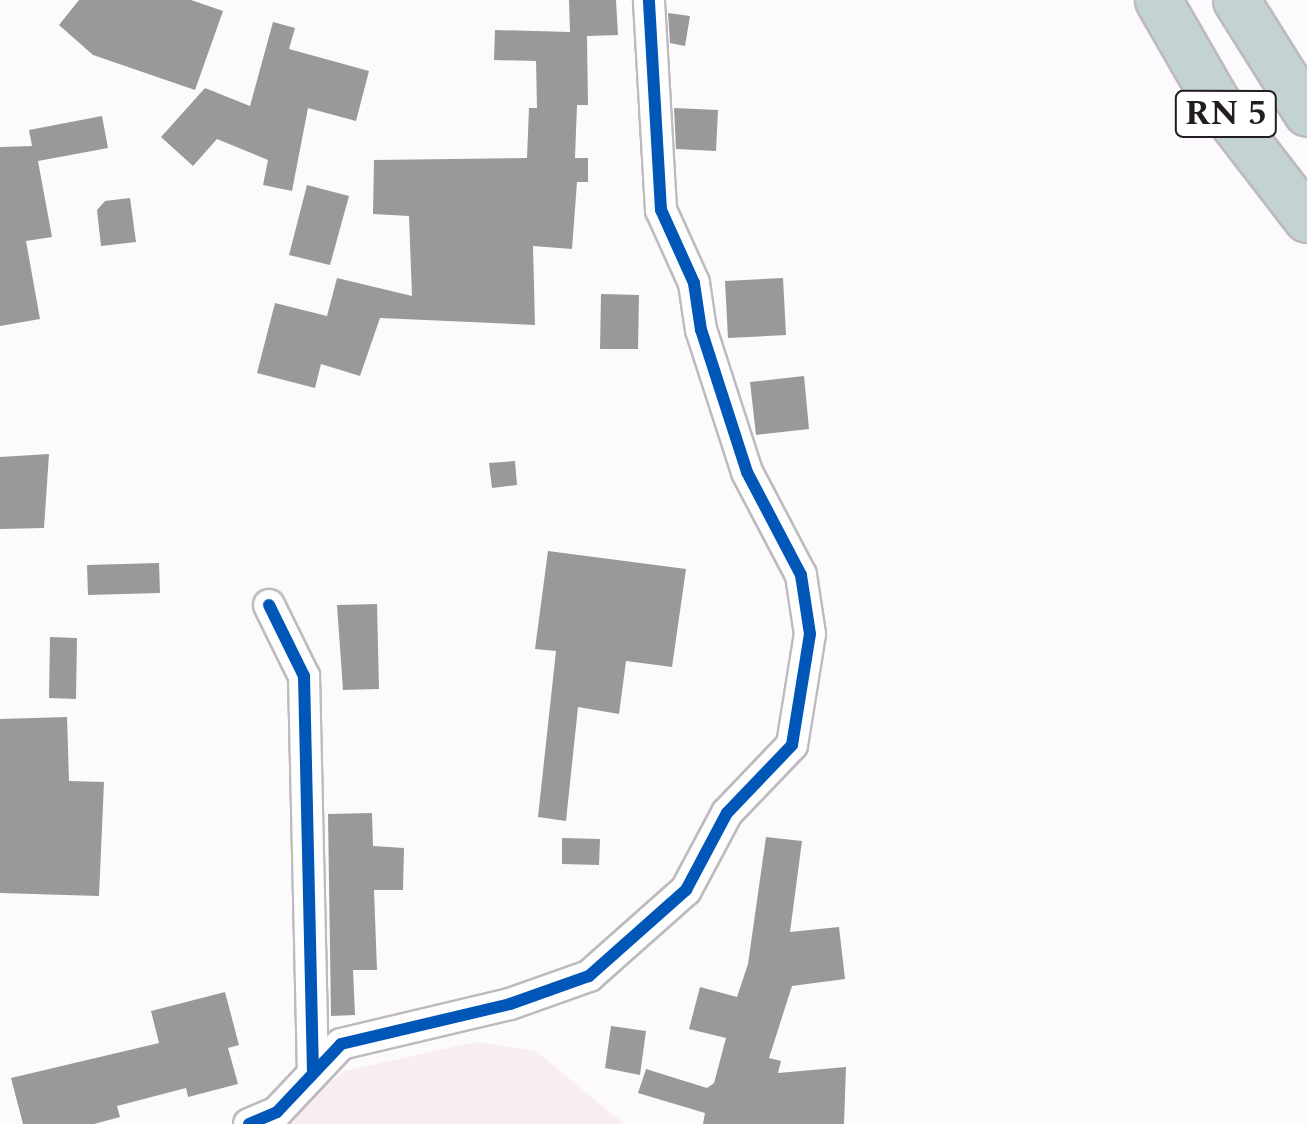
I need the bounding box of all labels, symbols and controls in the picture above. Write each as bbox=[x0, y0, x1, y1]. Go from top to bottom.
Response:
road number: RN 5 bbox=[1174, 84, 1278, 144]

